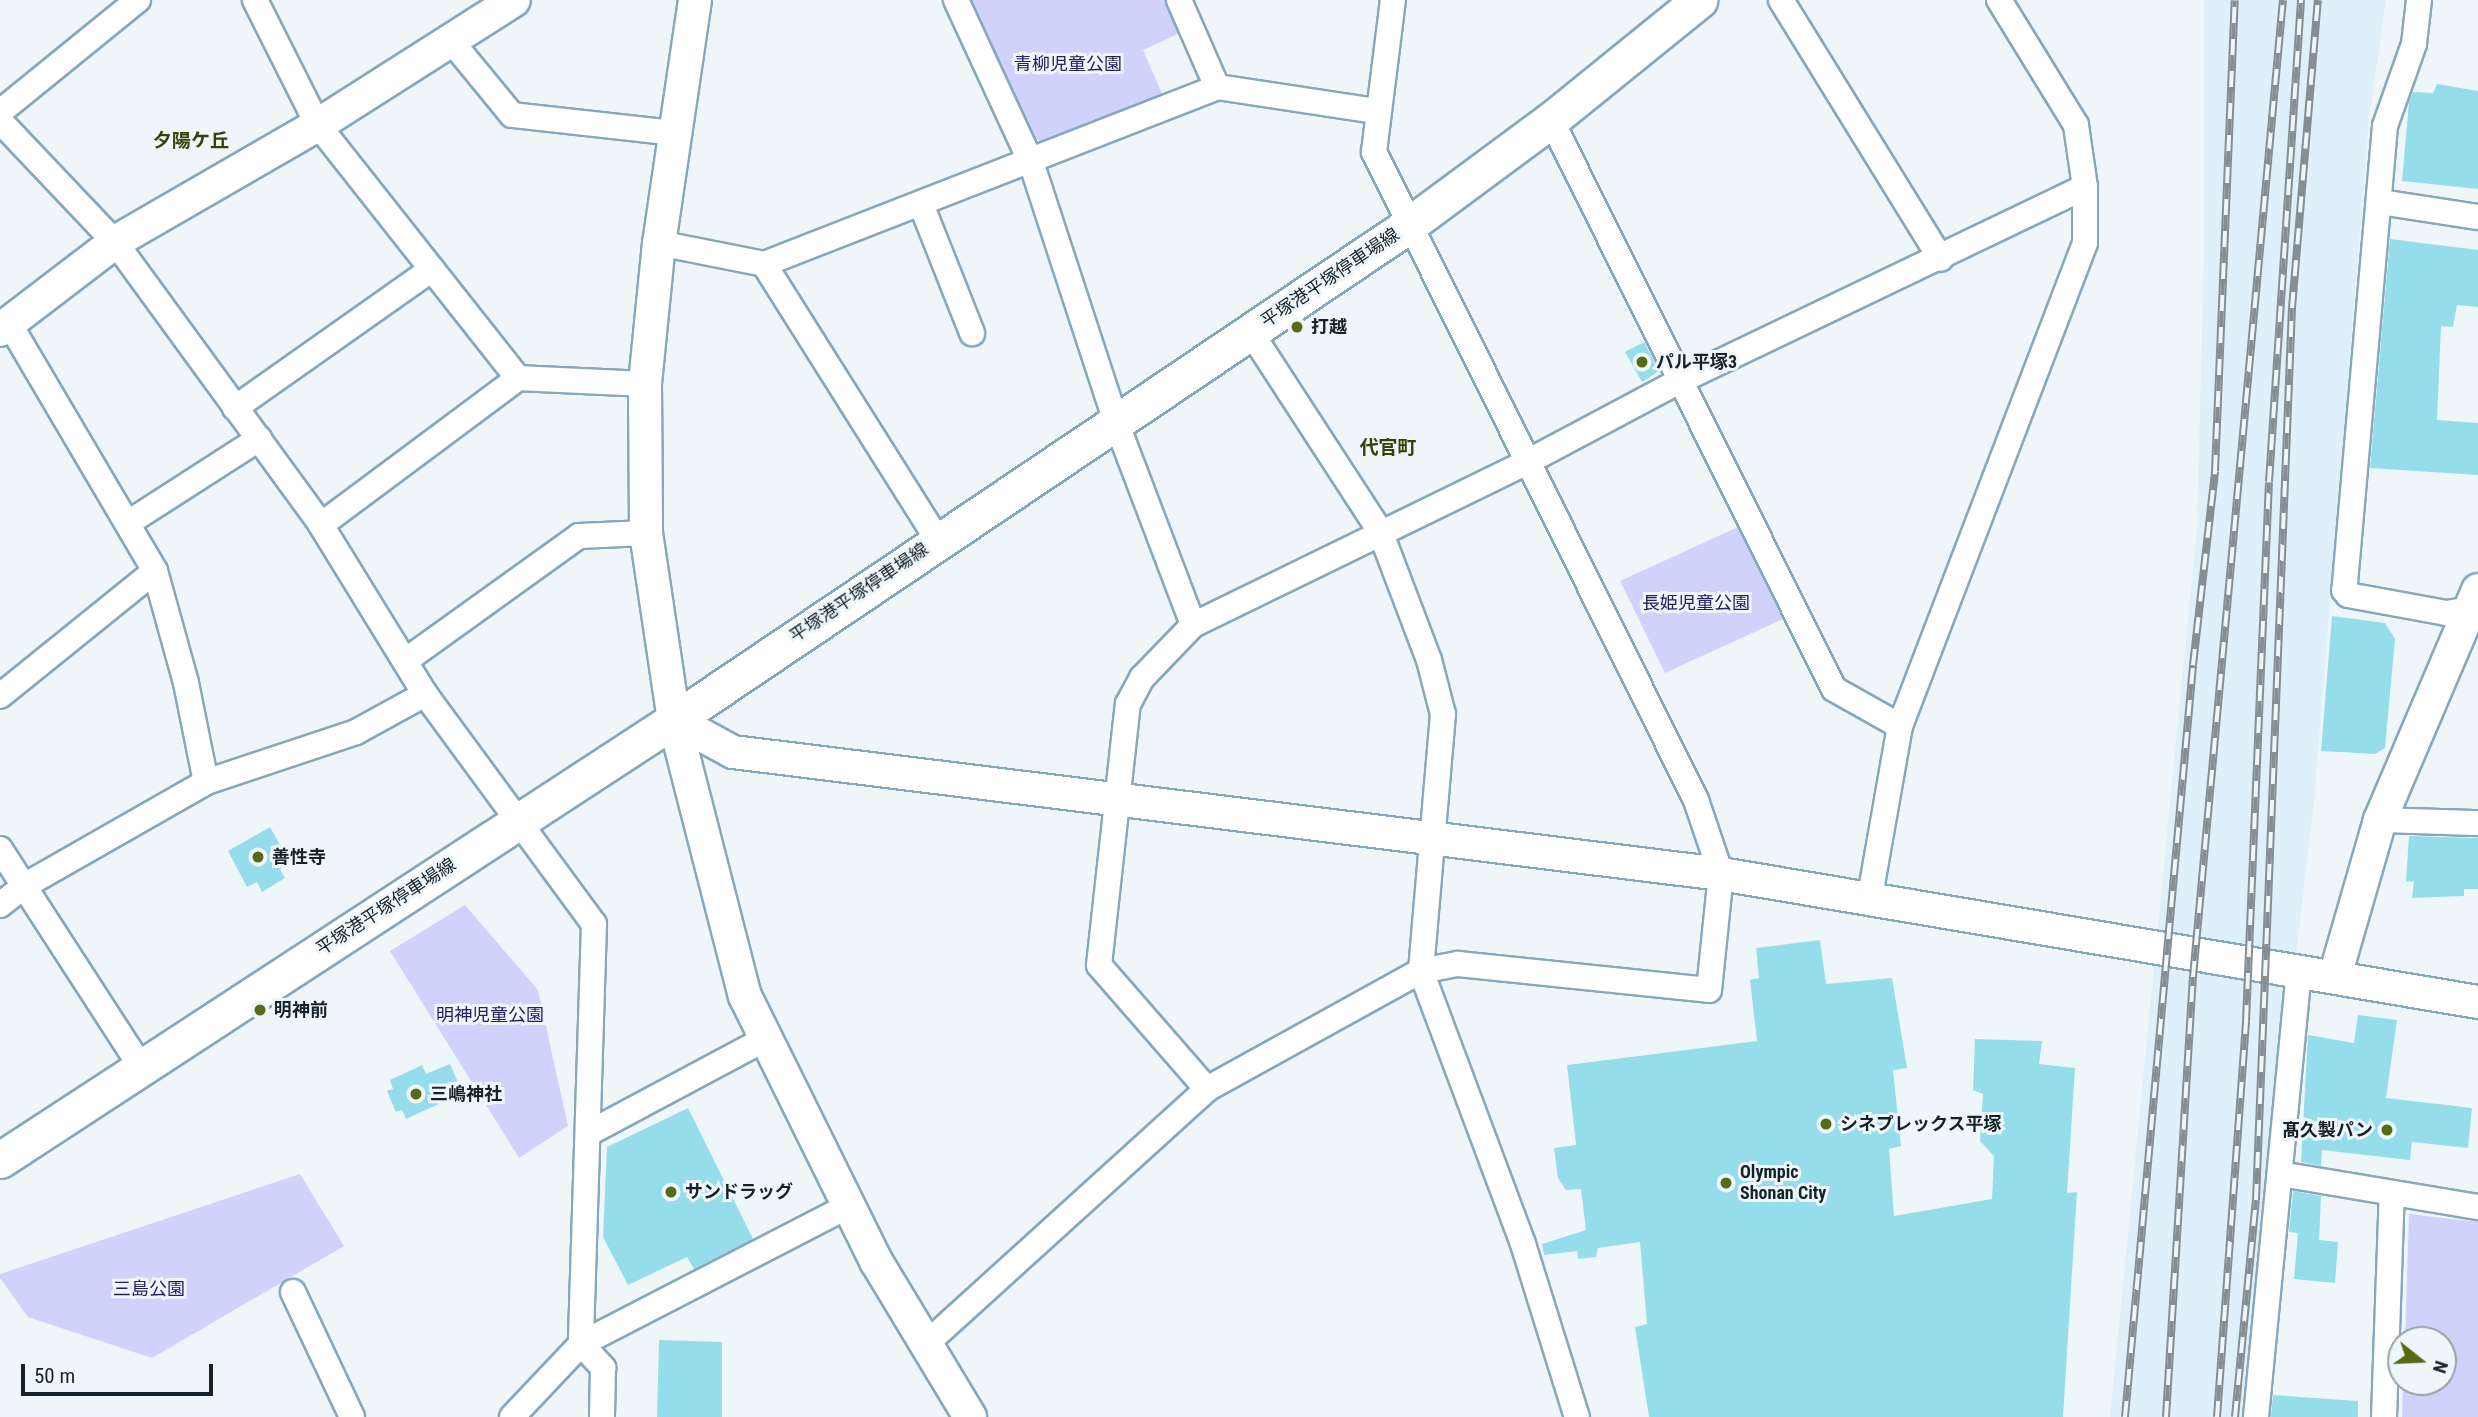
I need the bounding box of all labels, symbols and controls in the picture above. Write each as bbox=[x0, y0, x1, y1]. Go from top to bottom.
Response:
park label: 青柳児童公園 bbox=[1014, 53, 1122, 75]
district label: 夕陽ケ丘 bbox=[153, 130, 229, 152]
street label: 平塚港平塚停車場線 bbox=[1257, 224, 1403, 332]
place label: 打越 bbox=[1311, 316, 1347, 338]
marker: 打越 bbox=[1289, 319, 1305, 335]
place label: パル平塚3 bbox=[1656, 351, 1737, 373]
marker: パル平塚3 bbox=[1634, 354, 1650, 370]
district label: 代官町 bbox=[1360, 437, 1416, 459]
street label: 平塚港平塚停車場線 bbox=[786, 539, 932, 647]
park label: 長姫児童公園 bbox=[1642, 592, 1750, 614]
place label: 善性寺 bbox=[272, 846, 326, 868]
marker: 善性寺 bbox=[250, 849, 266, 865]
street label: 平塚港平塚停車場線 bbox=[312, 854, 460, 960]
place label: 明神前 bbox=[274, 999, 328, 1021]
marker: 明神前 bbox=[252, 1002, 268, 1018]
park label: 明神児童公園 bbox=[436, 1004, 544, 1026]
place label: 三嶋神社 bbox=[430, 1083, 502, 1105]
marker: 三嶋神社 bbox=[408, 1086, 424, 1102]
place label: シネプレックス平塚 bbox=[1840, 1113, 2002, 1135]
marker: シネプレックス平塚 bbox=[1818, 1116, 1834, 1132]
place label: 髙久製パン bbox=[2283, 1119, 2373, 1141]
marker: 髙久製パン bbox=[2379, 1122, 2395, 1138]
place label: Olympic Shonan City bbox=[1740, 1162, 1826, 1204]
marker: Olympic Shonan City bbox=[1718, 1175, 1734, 1191]
place label: サンドラッグ bbox=[685, 1181, 793, 1203]
marker: サンドラッグ bbox=[663, 1184, 679, 1200]
park label: 三島公園 bbox=[113, 1278, 185, 1300]
north arrow bbox=[2387, 1326, 2457, 1396]
scale bar bbox=[24, 1350, 217, 1394]
text: N bbox=[2428, 1358, 2453, 1376]
text: 50 m bbox=[34, 1364, 75, 1388]

